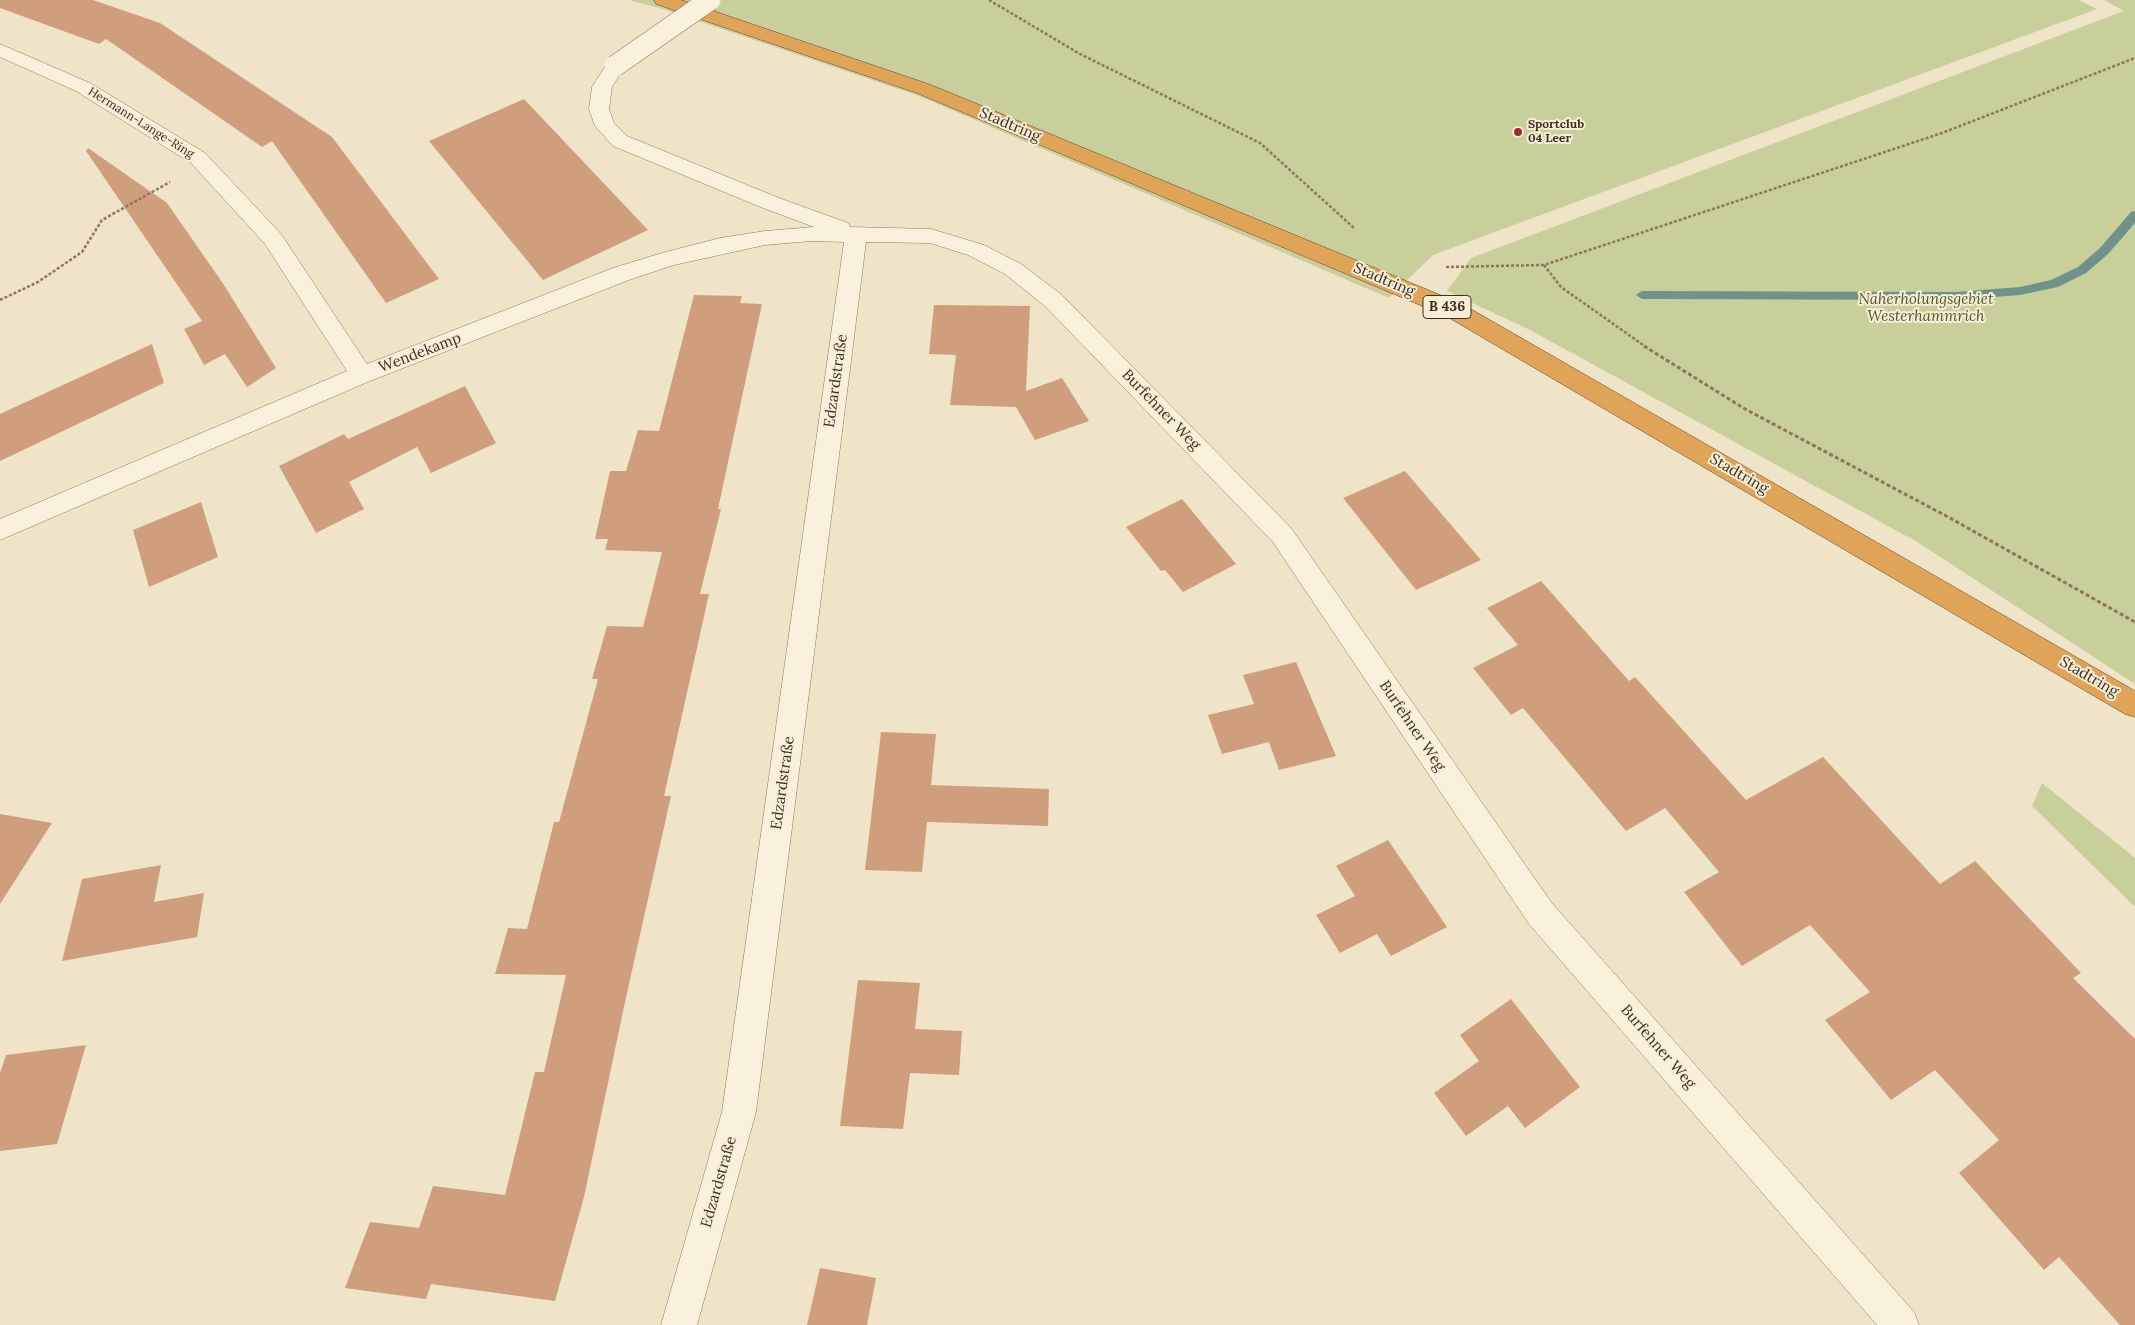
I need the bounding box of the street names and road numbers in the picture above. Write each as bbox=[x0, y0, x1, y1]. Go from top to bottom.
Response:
street label: Hermann-Lange-Ring bbox=[85, 85, 197, 161]
street label: Stadtring bbox=[977, 104, 1043, 146]
street label: Stadtring bbox=[1351, 259, 1417, 301]
road number: B 436 bbox=[1423, 296, 1471, 318]
street label: Wendekamp bbox=[376, 329, 464, 377]
street label: Edzardstraße bbox=[821, 333, 851, 429]
street label: Burfehner Weg bbox=[1118, 366, 1204, 454]
street label: Stadtring bbox=[1706, 450, 1772, 498]
street label: Stadtring bbox=[2056, 653, 2122, 701]
street label: Burfehner Weg bbox=[1375, 677, 1449, 775]
street label: Edzardstraße bbox=[768, 735, 798, 831]
street label: Burfehner Weg bbox=[1617, 1001, 1699, 1093]
street label: Edzardstraße bbox=[697, 1134, 741, 1230]

